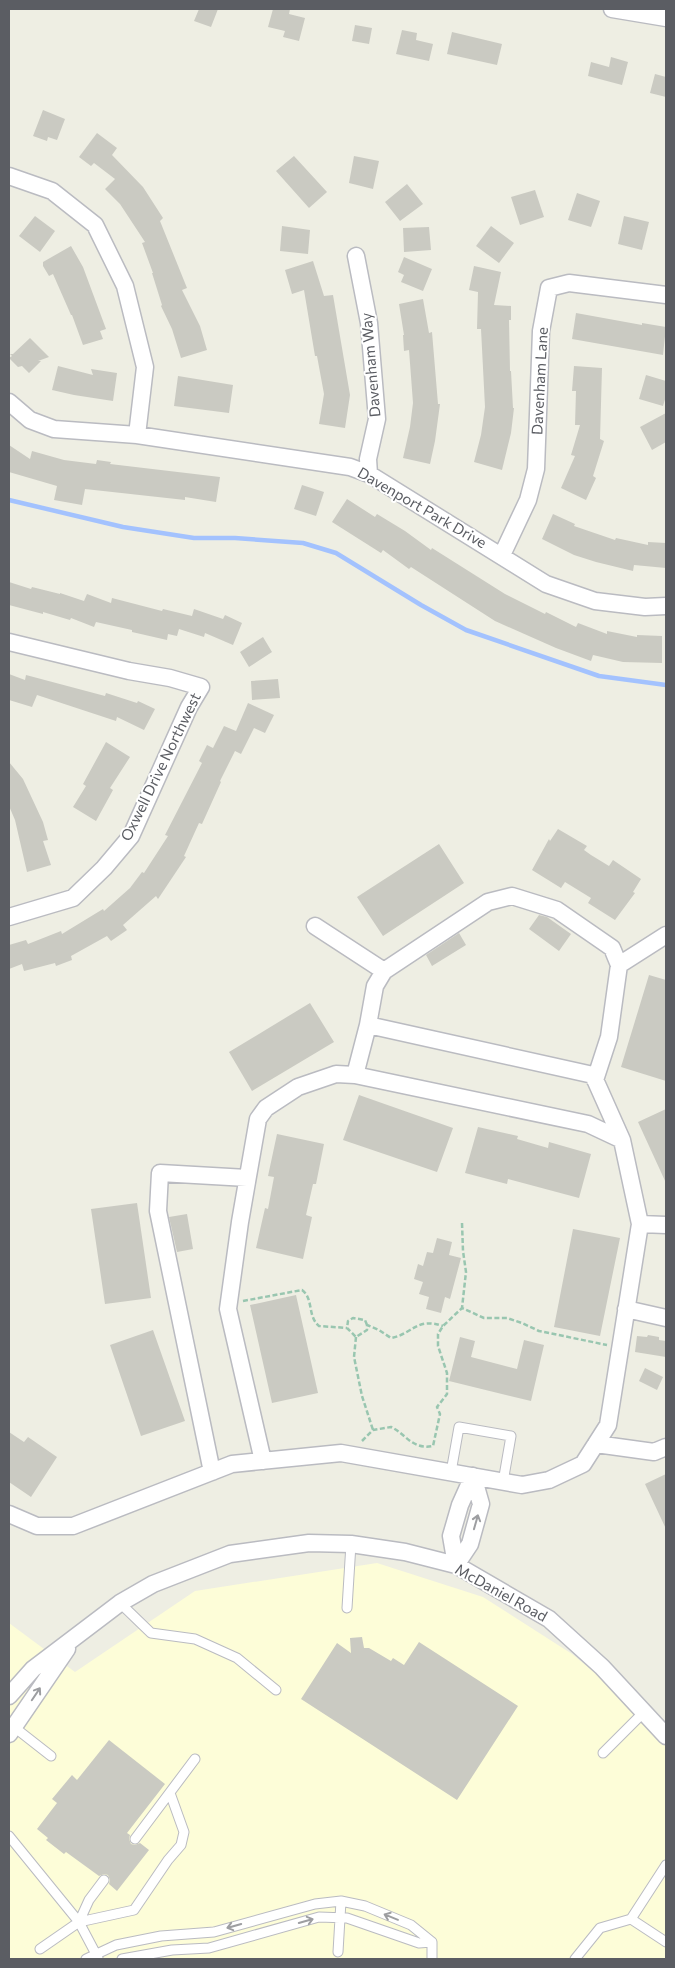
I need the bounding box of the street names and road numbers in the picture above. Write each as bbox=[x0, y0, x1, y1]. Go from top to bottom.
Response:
street label: Davenham Way bbox=[356, 312, 384, 418]
street label: Davenham Lane bbox=[527, 326, 551, 435]
street label: Davenport Park Drive bbox=[355, 463, 490, 551]
street label: Oxwell Drive Northwest bbox=[116, 689, 204, 844]
street label: McDaniel Road bbox=[452, 1559, 551, 1625]

